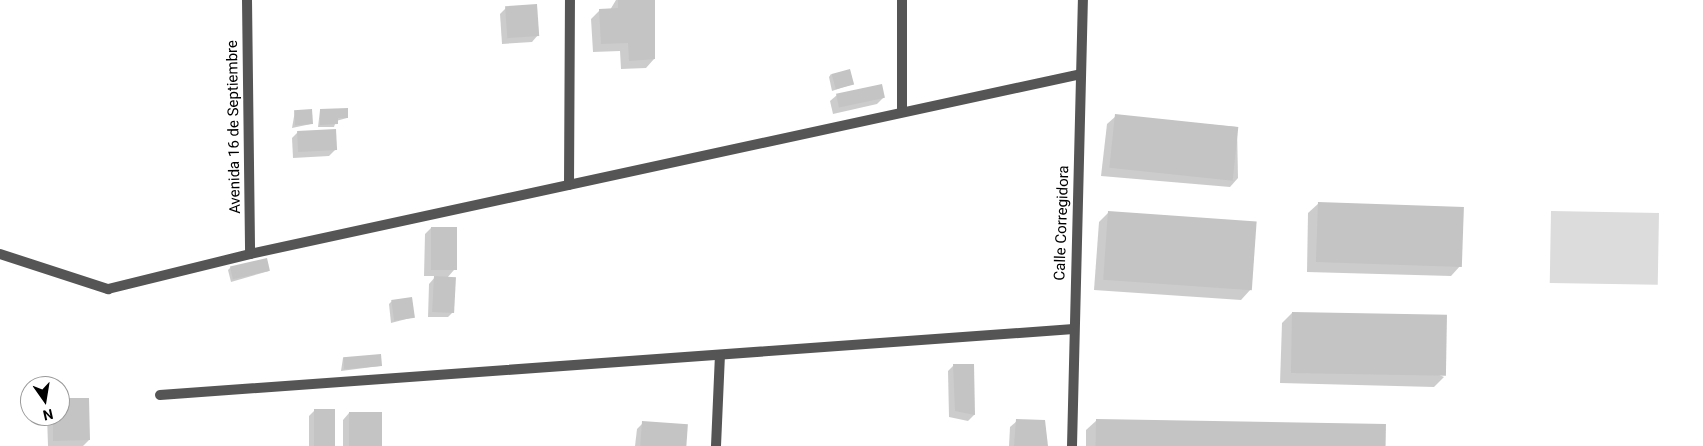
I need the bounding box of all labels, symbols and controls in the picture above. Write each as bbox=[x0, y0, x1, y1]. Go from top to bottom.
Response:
street label: Avenida 16 de Septiembre bbox=[223, 40, 245, 214]
street label: Calle Corregidora bbox=[1051, 165, 1073, 281]
north arrow bbox=[20, 376, 70, 426]
text: N bbox=[42, 406, 55, 424]

